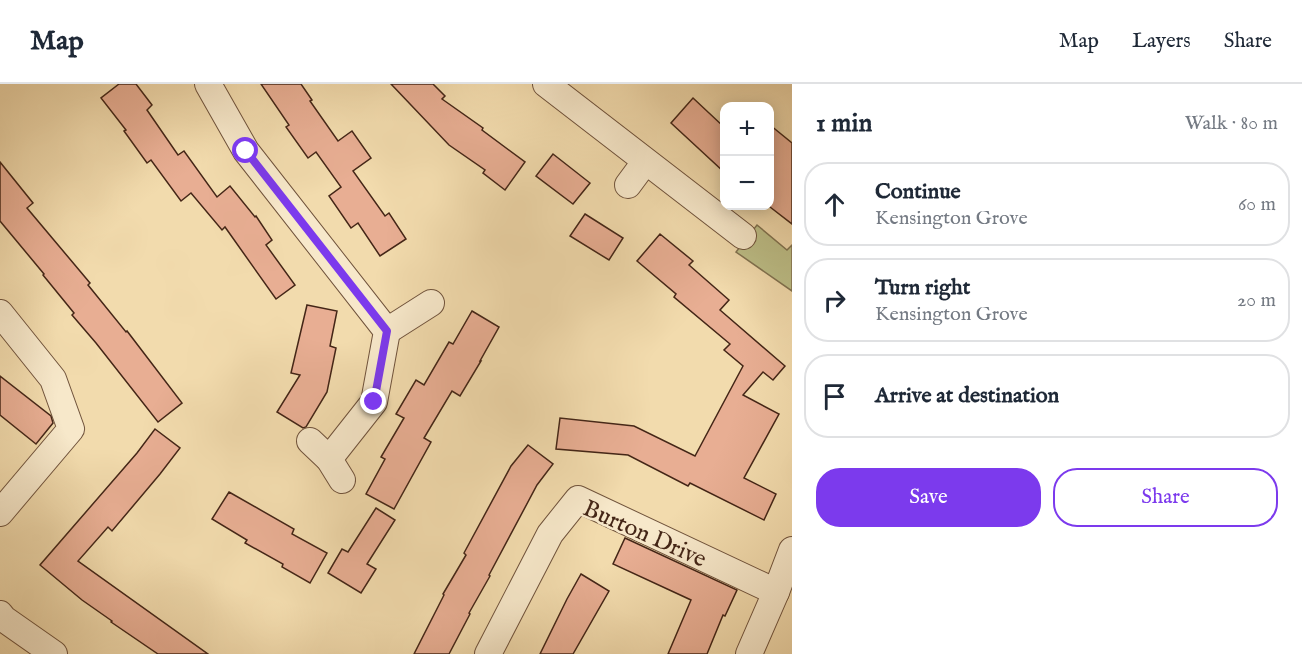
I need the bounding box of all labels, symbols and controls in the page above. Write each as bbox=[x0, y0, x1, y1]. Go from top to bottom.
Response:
text: Map bbox=[30, 24, 84, 59]
text: Map bbox=[1059, 28, 1099, 55]
text: Layers bbox=[1132, 28, 1191, 55]
text: Share bbox=[1224, 28, 1272, 55]
map controls bbox=[720, 102, 774, 210]
button: + bbox=[720, 102, 774, 156]
text: 1 min bbox=[816, 107, 872, 140]
text: Walk · 80 m bbox=[1185, 111, 1278, 136]
route start bbox=[232, 137, 258, 163]
button: − bbox=[720, 156, 774, 210]
text: Continue bbox=[875, 178, 961, 206]
icon: ahead bbox=[818, 188, 851, 221]
text: 60 m bbox=[1238, 192, 1276, 217]
text: Kensington Grove bbox=[875, 206, 1028, 231]
text: Turn right bbox=[875, 274, 970, 302]
icon: right bbox=[818, 284, 851, 317]
text: 20 m bbox=[1237, 288, 1276, 313]
text: Kensington Grove bbox=[875, 302, 1028, 327]
icon: arrive bbox=[818, 380, 851, 413]
text: Arrive at destination bbox=[875, 382, 1059, 410]
route end bbox=[360, 388, 386, 414]
button: Save bbox=[816, 468, 1041, 527]
button: Share bbox=[1053, 468, 1278, 527]
street label: Burton Drive bbox=[578, 493, 711, 575]

